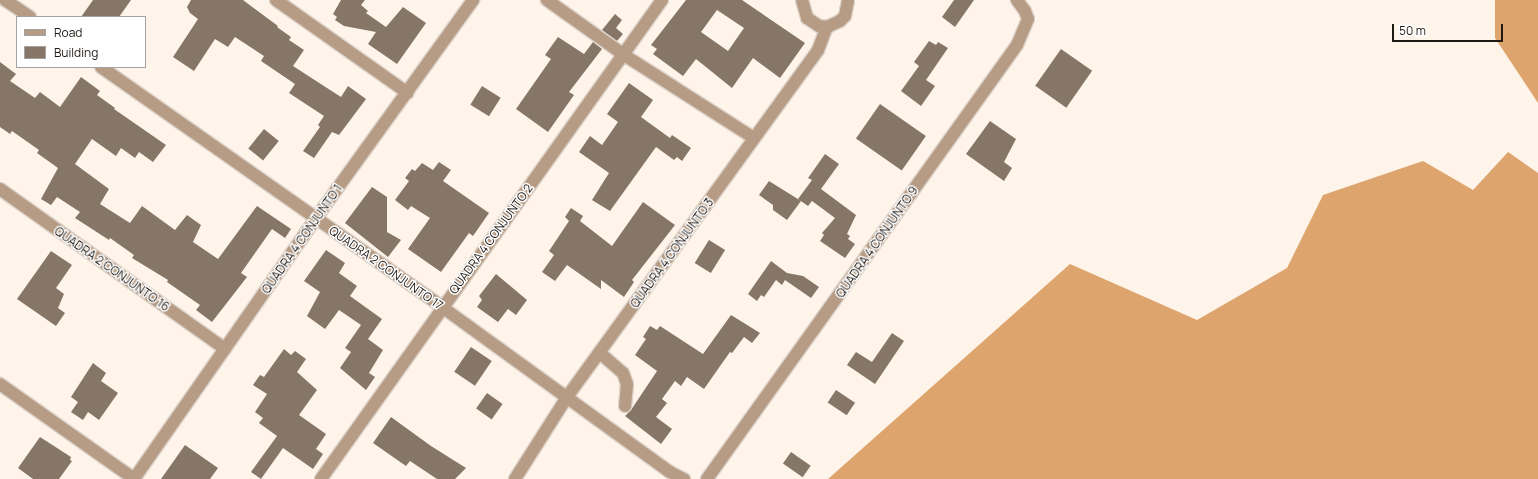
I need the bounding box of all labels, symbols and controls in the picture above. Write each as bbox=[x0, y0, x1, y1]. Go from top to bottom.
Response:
legend bbox=[16, 16, 146, 68]
scale bar bbox=[1394, 16, 1505, 42]
text: 50 m bbox=[1399, 22, 1426, 39]
text: Road bbox=[54, 24, 82, 41]
text: Building bbox=[54, 44, 98, 61]
street label: QUADRA 4 CONJUNTO 2 bbox=[446, 181, 536, 297]
street label: QUADRA 4 CONJUNTO 1 bbox=[259, 182, 345, 296]
street label: QUADRA 4 CONJUNTO 9 bbox=[833, 183, 921, 301]
street label: QUADRA 4 CONJUNTO 3 bbox=[627, 195, 717, 311]
street label: QUADRA 2 CONJUNTO 17 bbox=[326, 223, 446, 313]
street label: QUADRA 2 CONJUNTO 16 bbox=[52, 224, 172, 314]

